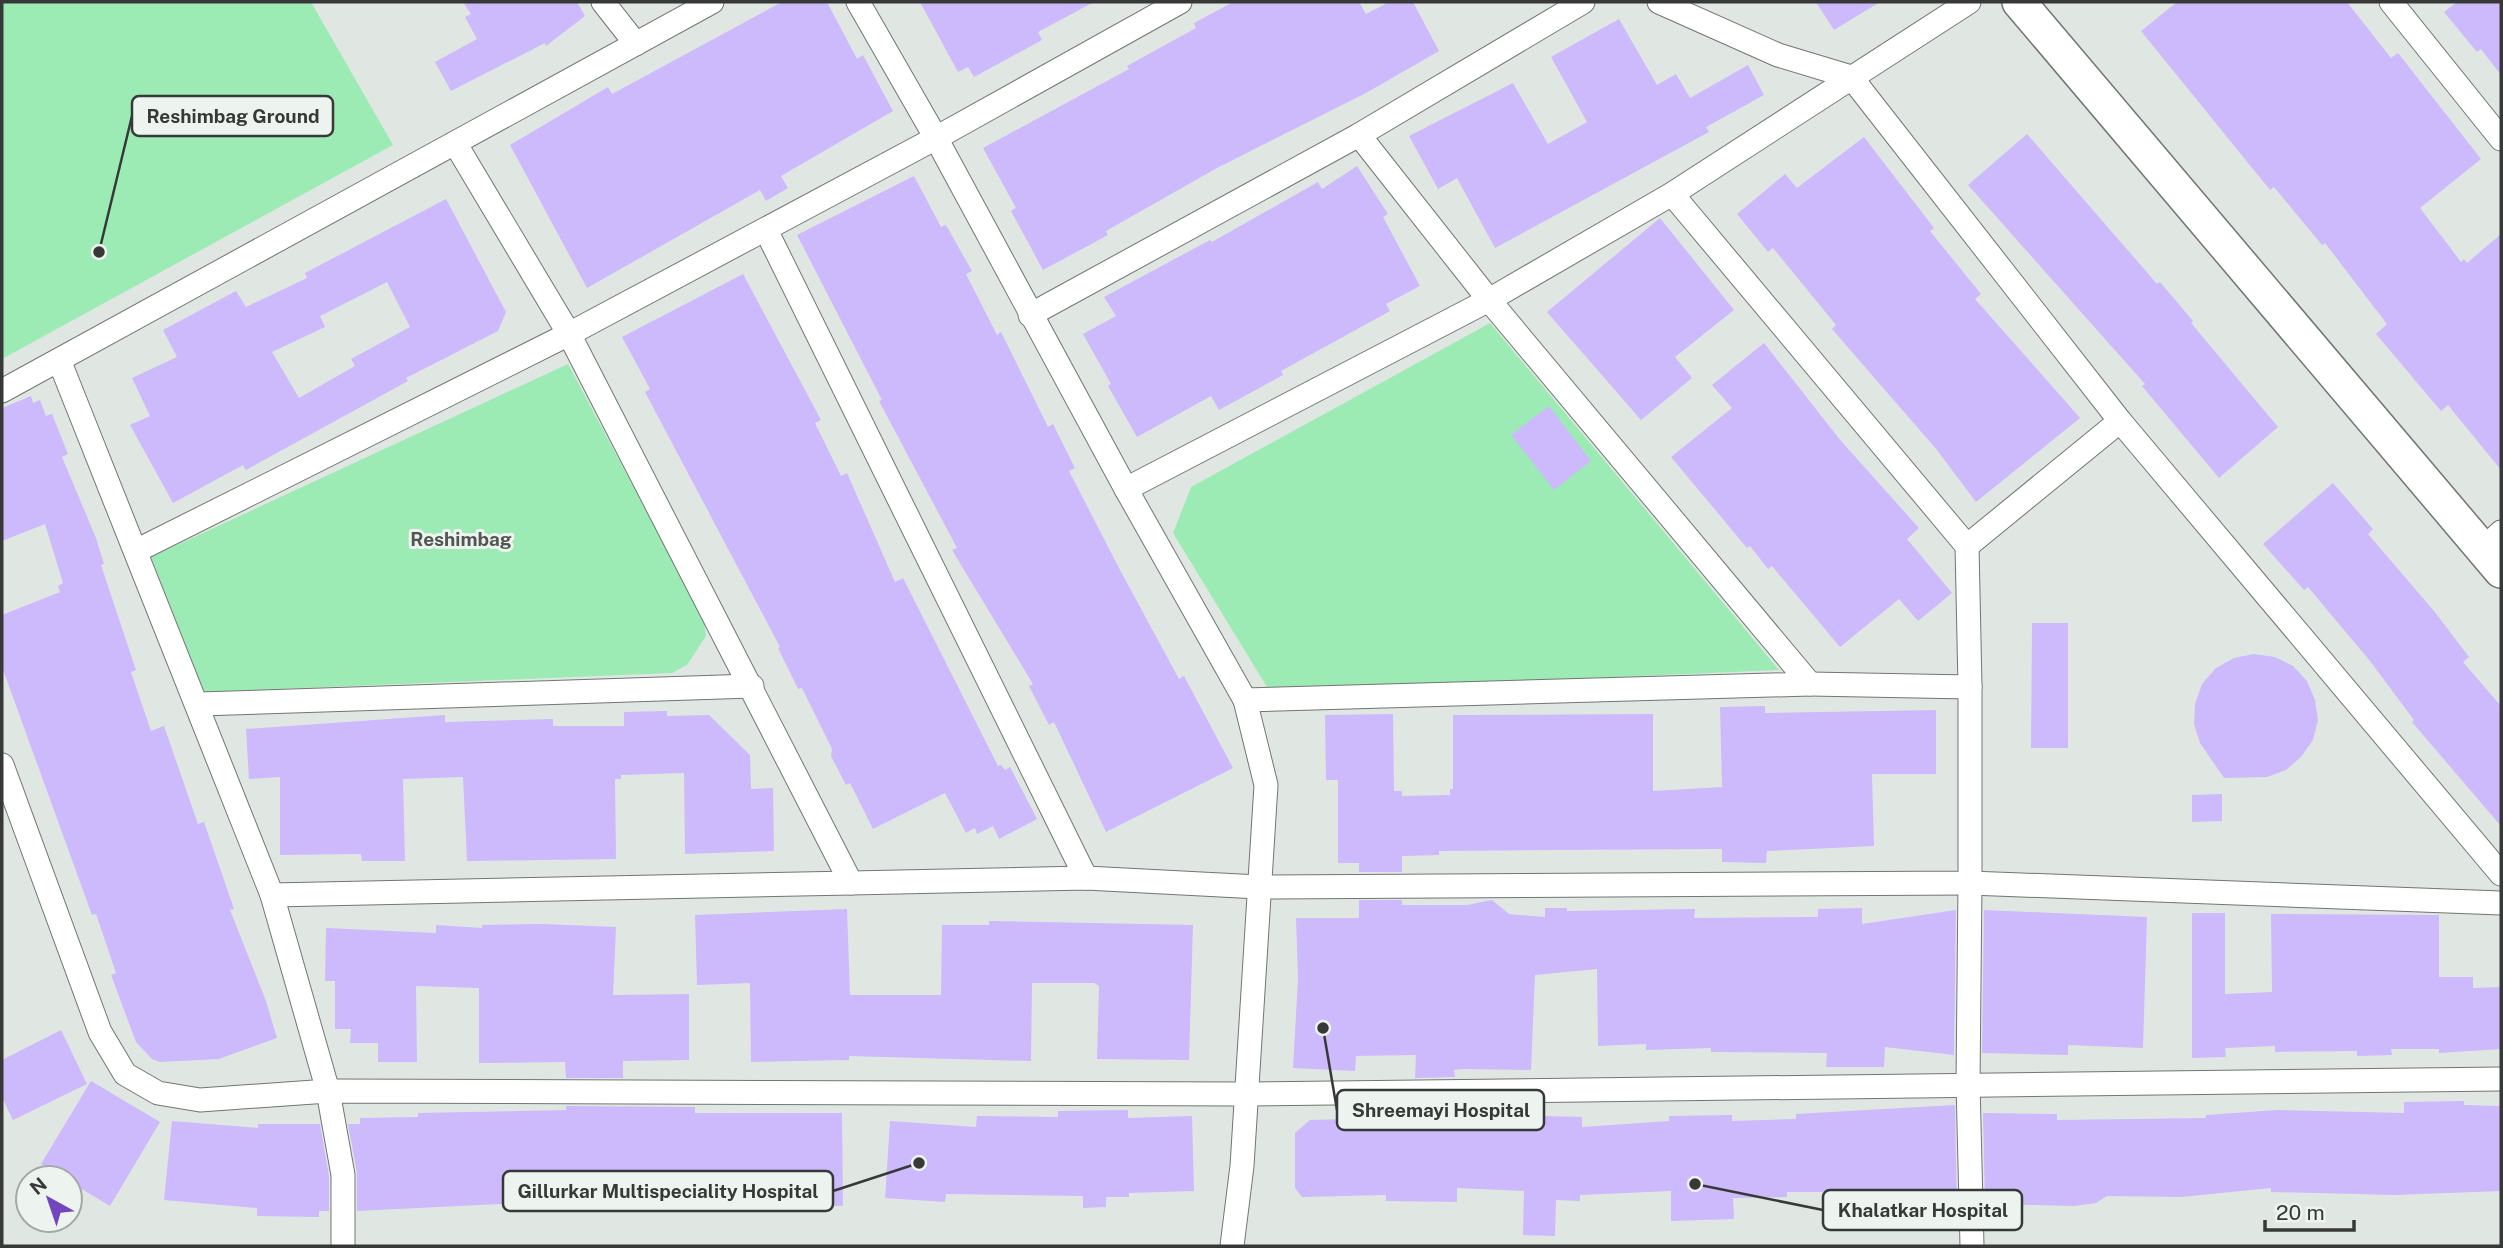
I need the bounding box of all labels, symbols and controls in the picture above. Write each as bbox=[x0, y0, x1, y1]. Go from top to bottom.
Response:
callout: Reshimbag Ground bbox=[132, 96, 333, 136]
text: Reshimbag Ground bbox=[147, 105, 320, 127]
district label: Reshimbag bbox=[410, 528, 512, 550]
callout: Shreemayi Hospital bbox=[1337, 1090, 1544, 1130]
text: Shreemayi Hospital bbox=[1352, 1099, 1530, 1121]
north arrow bbox=[14, 1164, 84, 1234]
callout: Gillurkar Multispeciality Hospital bbox=[503, 1171, 833, 1211]
text: N bbox=[25, 1173, 51, 1199]
text: Gillurkar Multispeciality Hospital bbox=[517, 1180, 819, 1202]
scale bar bbox=[2265, 1188, 2354, 1232]
callout: Khalatkar Hospital bbox=[1823, 1190, 2022, 1230]
text: Khalatkar Hospital bbox=[1838, 1199, 2008, 1221]
text: 20 m bbox=[2276, 1200, 2325, 1225]

